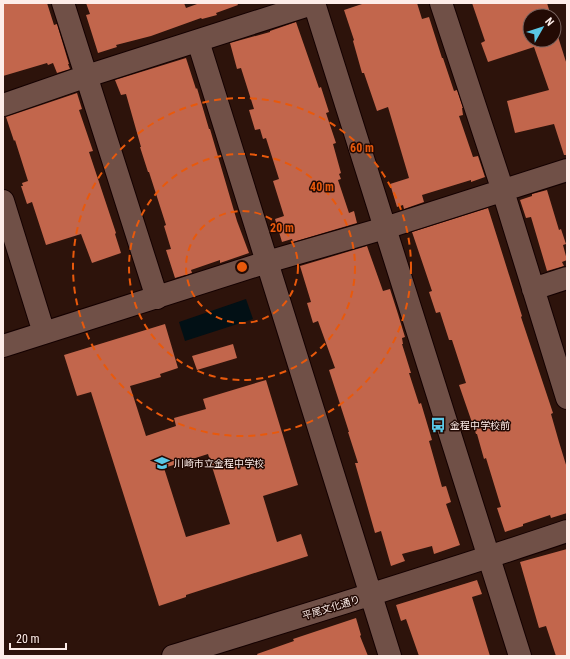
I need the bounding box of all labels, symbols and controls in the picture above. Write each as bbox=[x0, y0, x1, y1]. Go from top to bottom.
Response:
north arrow bbox=[522, 8, 562, 48]
text: N bbox=[542, 15, 557, 29]
text: 60 m bbox=[350, 141, 374, 155]
text: 40 m bbox=[310, 180, 334, 194]
text: 20 m bbox=[270, 221, 294, 235]
centre of rings bbox=[235, 260, 249, 274]
bus stop icon: 金程中学校前 bbox=[429, 416, 447, 434]
place label: 金程中学校前 bbox=[450, 420, 510, 431]
school or university icon: 川崎市立金程中学校 bbox=[153, 454, 171, 472]
place label: 川崎市立金程中学校 bbox=[174, 458, 264, 469]
street label: 平尾文化通り bbox=[301, 593, 361, 622]
scale bar bbox=[10, 625, 66, 651]
text: 20 m bbox=[16, 632, 40, 646]

